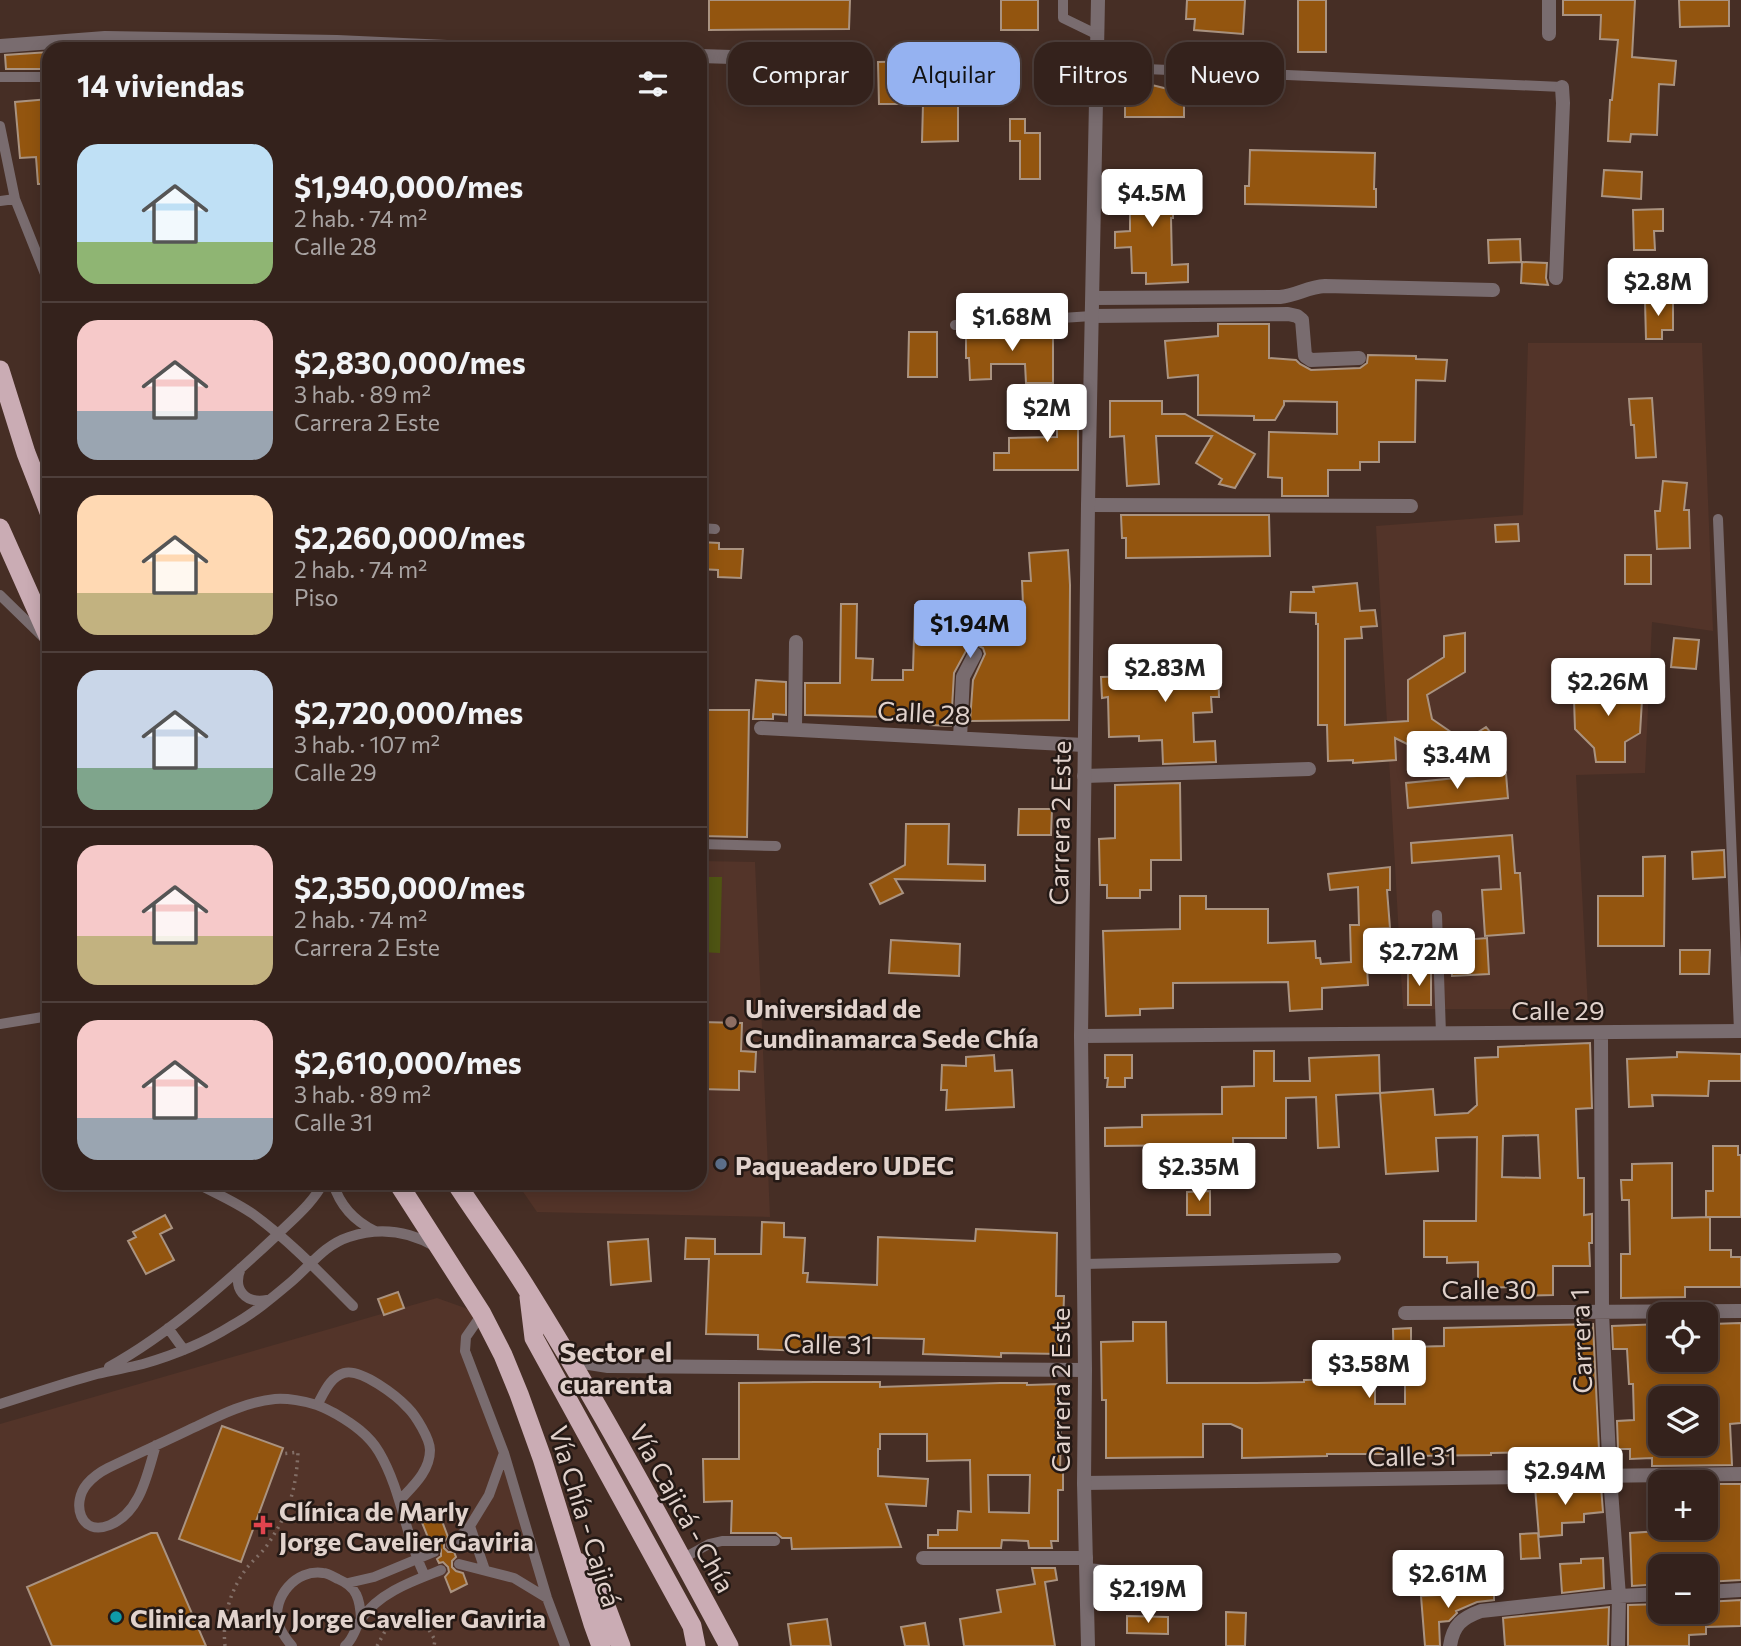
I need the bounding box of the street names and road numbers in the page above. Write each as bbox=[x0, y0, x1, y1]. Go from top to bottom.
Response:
street label: Calle 28 bbox=[877, 694, 971, 730]
street label: Carrera 2 Este bbox=[1042, 740, 1076, 906]
street label: Calle 29 bbox=[1511, 994, 1605, 1025]
street label: Calle 30 bbox=[1441, 1273, 1537, 1304]
street label: Carrera 1 bbox=[1563, 1288, 1597, 1394]
street label: Carrera 2 Este bbox=[1044, 1308, 1075, 1472]
street label: Calle 31 bbox=[783, 1327, 873, 1359]
street label: Vía Cajicá - Chía bbox=[624, 1418, 742, 1598]
street label: Vía Chía - Cajicá bbox=[544, 1422, 628, 1610]
street label: Calle 31 bbox=[1367, 1439, 1457, 1471]

